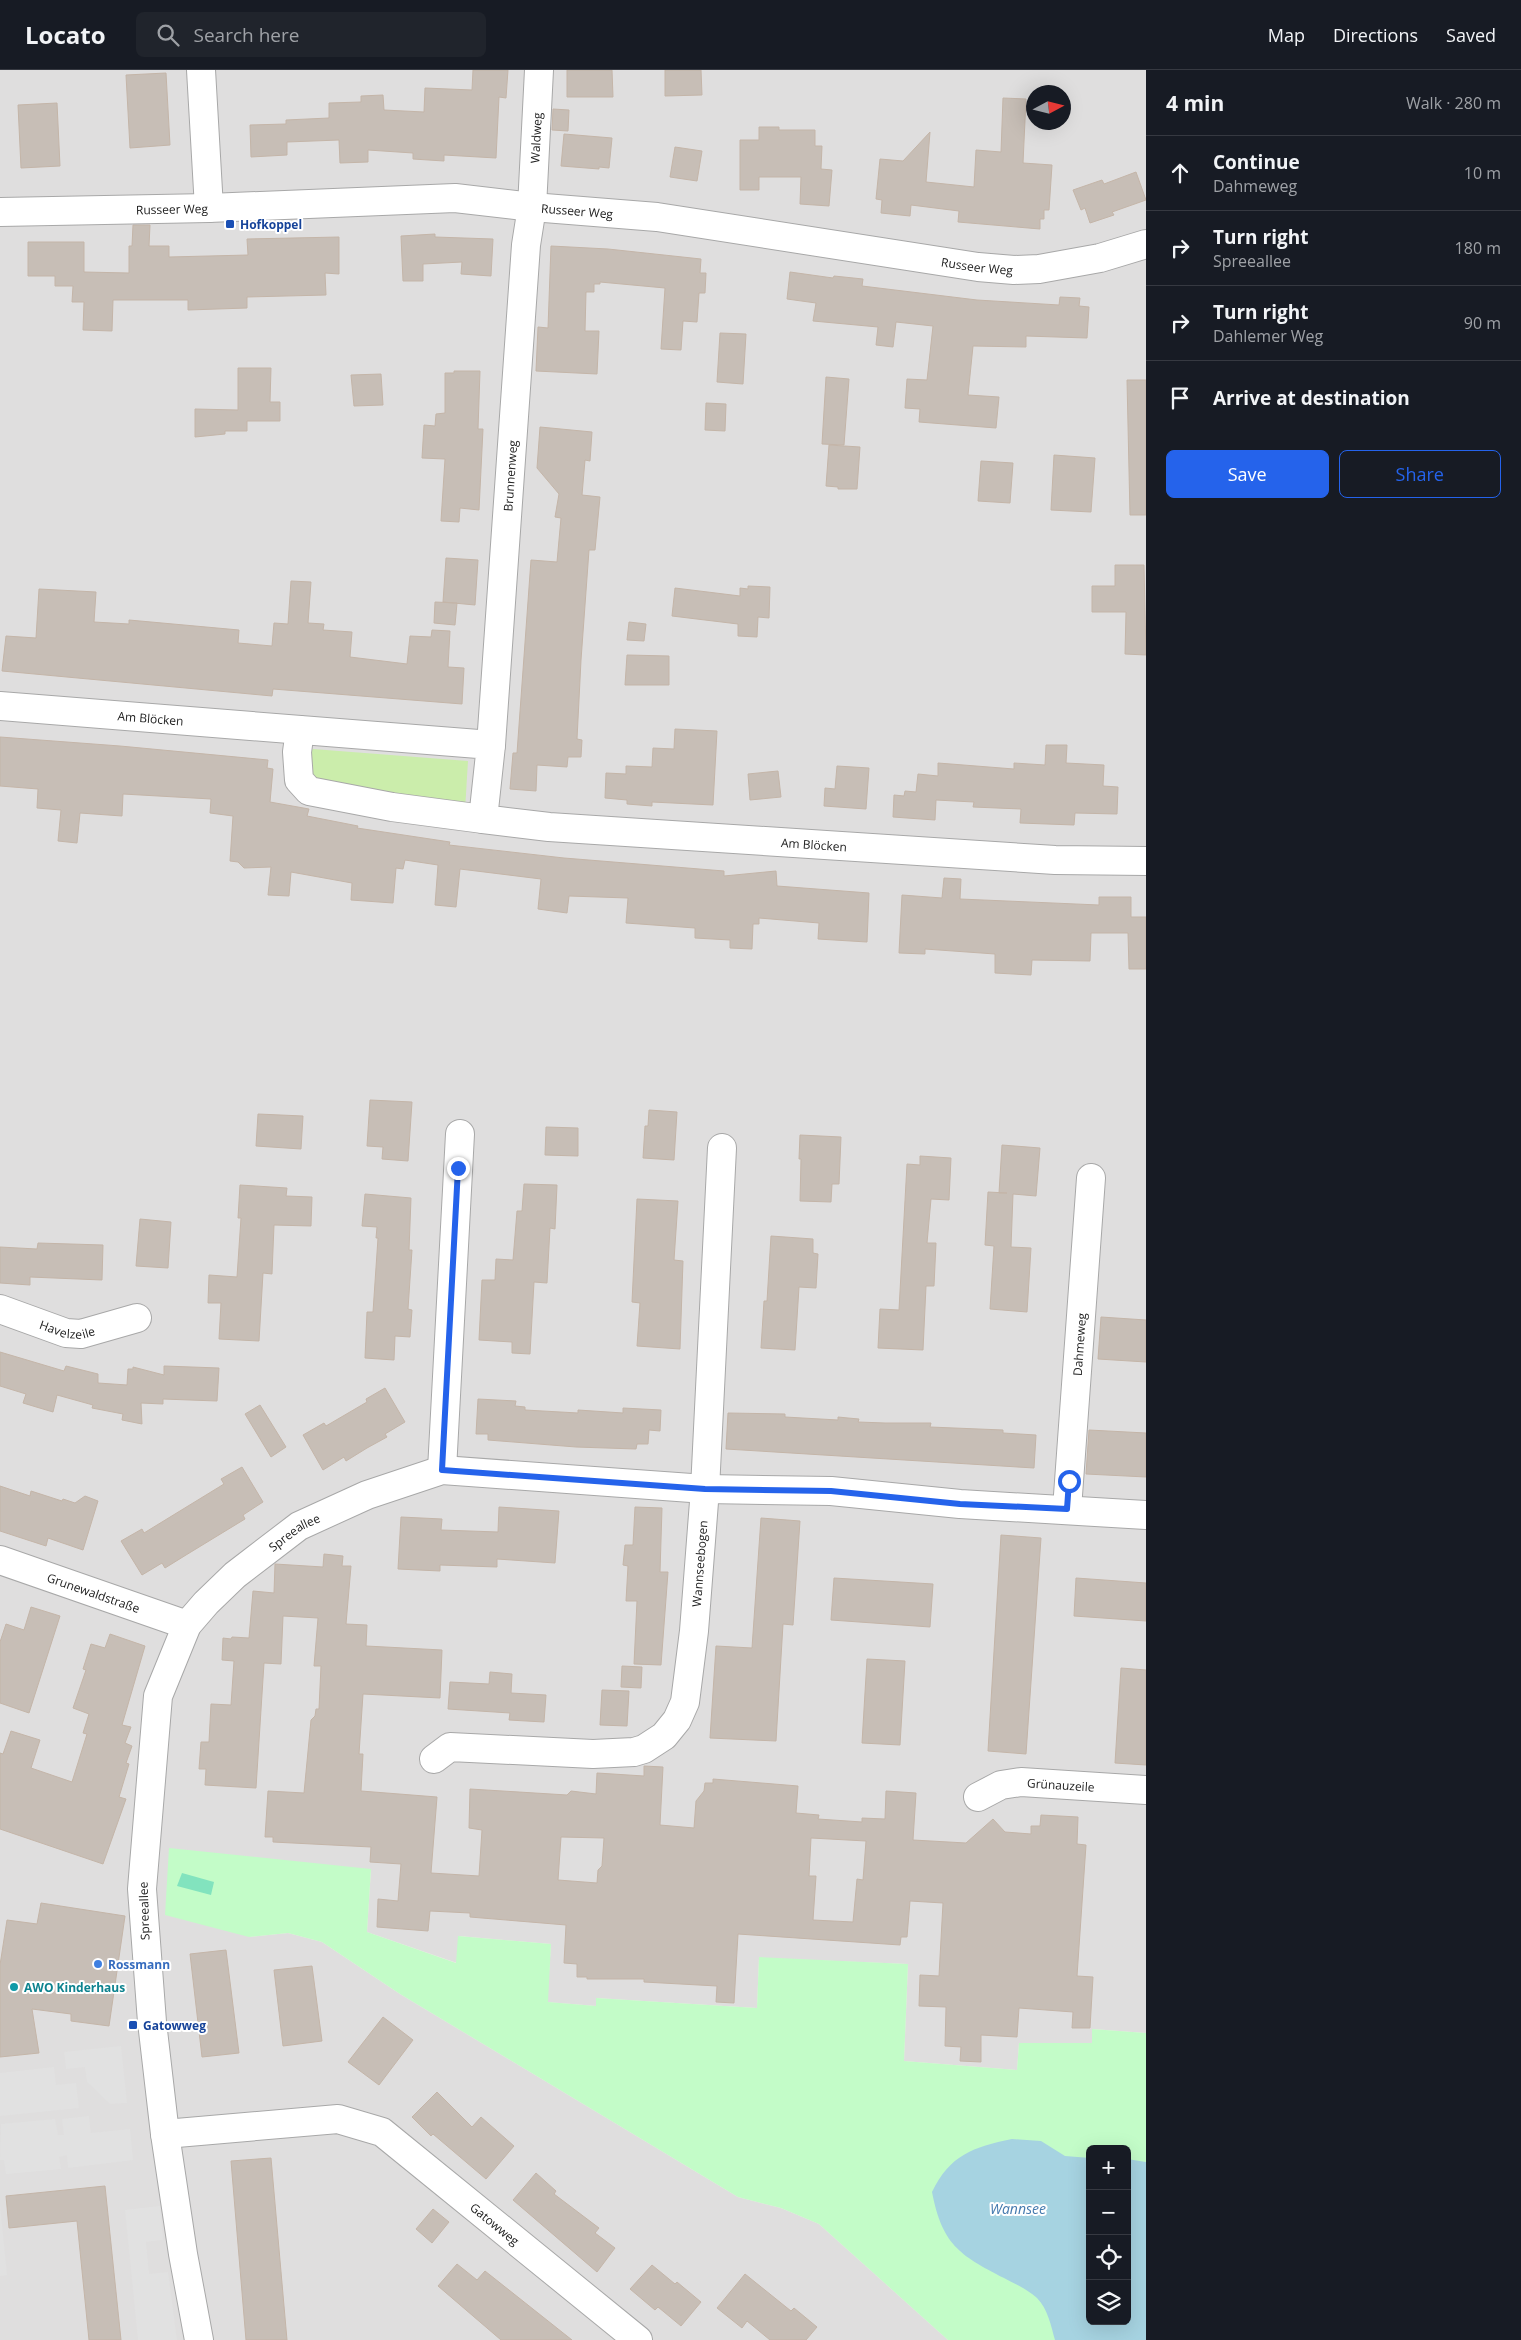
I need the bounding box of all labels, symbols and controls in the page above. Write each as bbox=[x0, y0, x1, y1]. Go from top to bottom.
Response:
search box bbox=[136, 12, 486, 57]
text: Locato bbox=[25, 18, 106, 51]
icon: search bbox=[154, 21, 182, 49]
text: Search here bbox=[194, 22, 299, 48]
text: Map bbox=[1268, 23, 1305, 47]
text: Directions bbox=[1333, 23, 1418, 47]
text: Saved bbox=[1446, 23, 1496, 47]
north arrow bbox=[1026, 85, 1071, 130]
text: 4 min bbox=[1166, 89, 1224, 117]
text: Walk · 280 m bbox=[1406, 92, 1501, 114]
street label: Waldweg bbox=[526, 112, 545, 164]
text: Continue bbox=[1213, 149, 1300, 175]
icon: ahead bbox=[1166, 159, 1194, 187]
text: 10 m bbox=[1464, 162, 1501, 184]
text: Dahmeweg bbox=[1213, 175, 1297, 197]
street label: Russeer Weg bbox=[540, 199, 614, 222]
street label: Russeer Weg bbox=[136, 200, 209, 218]
place label: Hofkoppel bbox=[240, 216, 302, 233]
marker: Hofkoppel bbox=[224, 218, 236, 230]
text: Turn right bbox=[1213, 224, 1308, 250]
icon: right bbox=[1166, 234, 1194, 262]
text: 180 m bbox=[1455, 237, 1501, 259]
text: Spreeallee bbox=[1213, 250, 1291, 272]
street label: Russeer Weg bbox=[940, 253, 1014, 278]
text: Turn right bbox=[1213, 299, 1308, 325]
icon: right bbox=[1166, 309, 1194, 337]
text: 90 m bbox=[1464, 312, 1501, 334]
text: Dahlemer Weg bbox=[1213, 325, 1323, 347]
icon: arrive bbox=[1166, 384, 1194, 412]
text: Arrive at destination bbox=[1213, 385, 1410, 411]
street label: Brunnenweg bbox=[499, 439, 521, 512]
button: Save bbox=[1166, 450, 1329, 498]
button: Share bbox=[1339, 450, 1501, 498]
street label: Am Blöcken bbox=[117, 707, 184, 729]
street label: Am Blöcken bbox=[780, 834, 847, 855]
route end bbox=[447, 1157, 470, 1180]
street label: Dahmeweg bbox=[1068, 1312, 1090, 1377]
street label: Havelzeile bbox=[37, 1316, 97, 1343]
route start bbox=[1058, 1470, 1081, 1493]
street label: Spreeallee bbox=[265, 1509, 323, 1555]
street label: Wannseebogen bbox=[687, 1520, 711, 1608]
street label: Grunewaldstraße bbox=[45, 1569, 142, 1617]
street label: Grünauzeile bbox=[1026, 1774, 1095, 1795]
street label: Spreeallee bbox=[134, 1881, 154, 1941]
place label: Rossmann bbox=[108, 1956, 170, 1973]
marker: Rossmann bbox=[92, 1958, 104, 1970]
place label: AWO Kinderhaus bbox=[24, 1979, 125, 1996]
marker: AWO Kinderhaus bbox=[8, 1981, 20, 1993]
place label: Gatowweg bbox=[143, 2017, 206, 2034]
marker: Gatowweg bbox=[127, 2019, 139, 2031]
map controls bbox=[1086, 2145, 1131, 2325]
button: + bbox=[1086, 2145, 1131, 2190]
button: − bbox=[1086, 2190, 1131, 2235]
street label: Gatowweg bbox=[467, 2199, 523, 2249]
water label: Wannsee bbox=[990, 2199, 1046, 2218]
button: locate bbox=[1086, 2235, 1131, 2280]
button: layers bbox=[1086, 2280, 1131, 2325]

